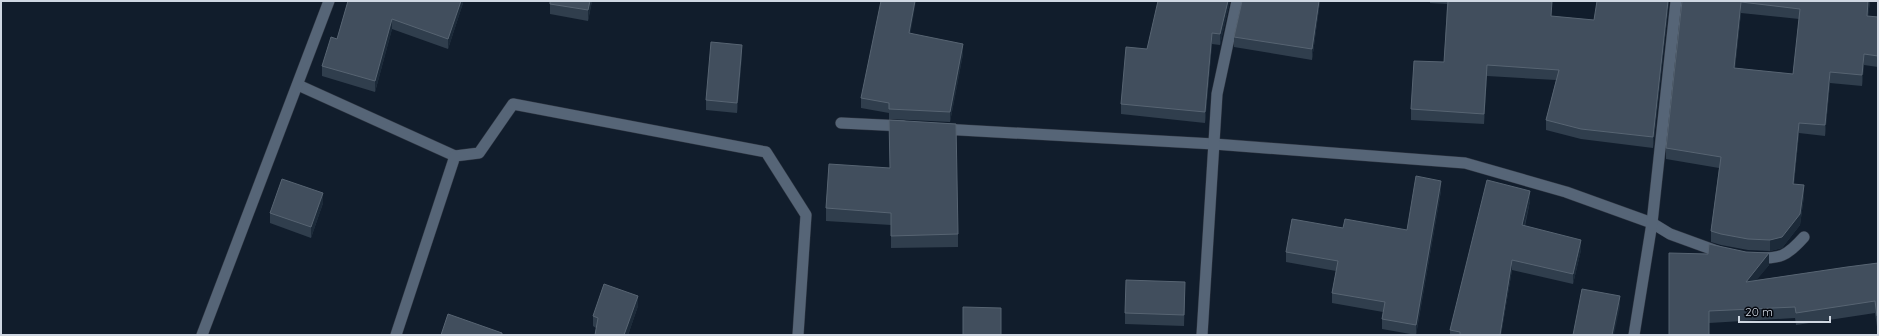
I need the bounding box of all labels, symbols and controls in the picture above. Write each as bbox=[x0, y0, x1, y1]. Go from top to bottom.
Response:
scale bar bbox=[1739, 298, 1830, 324]
text: 20 m bbox=[1745, 304, 1773, 319]

